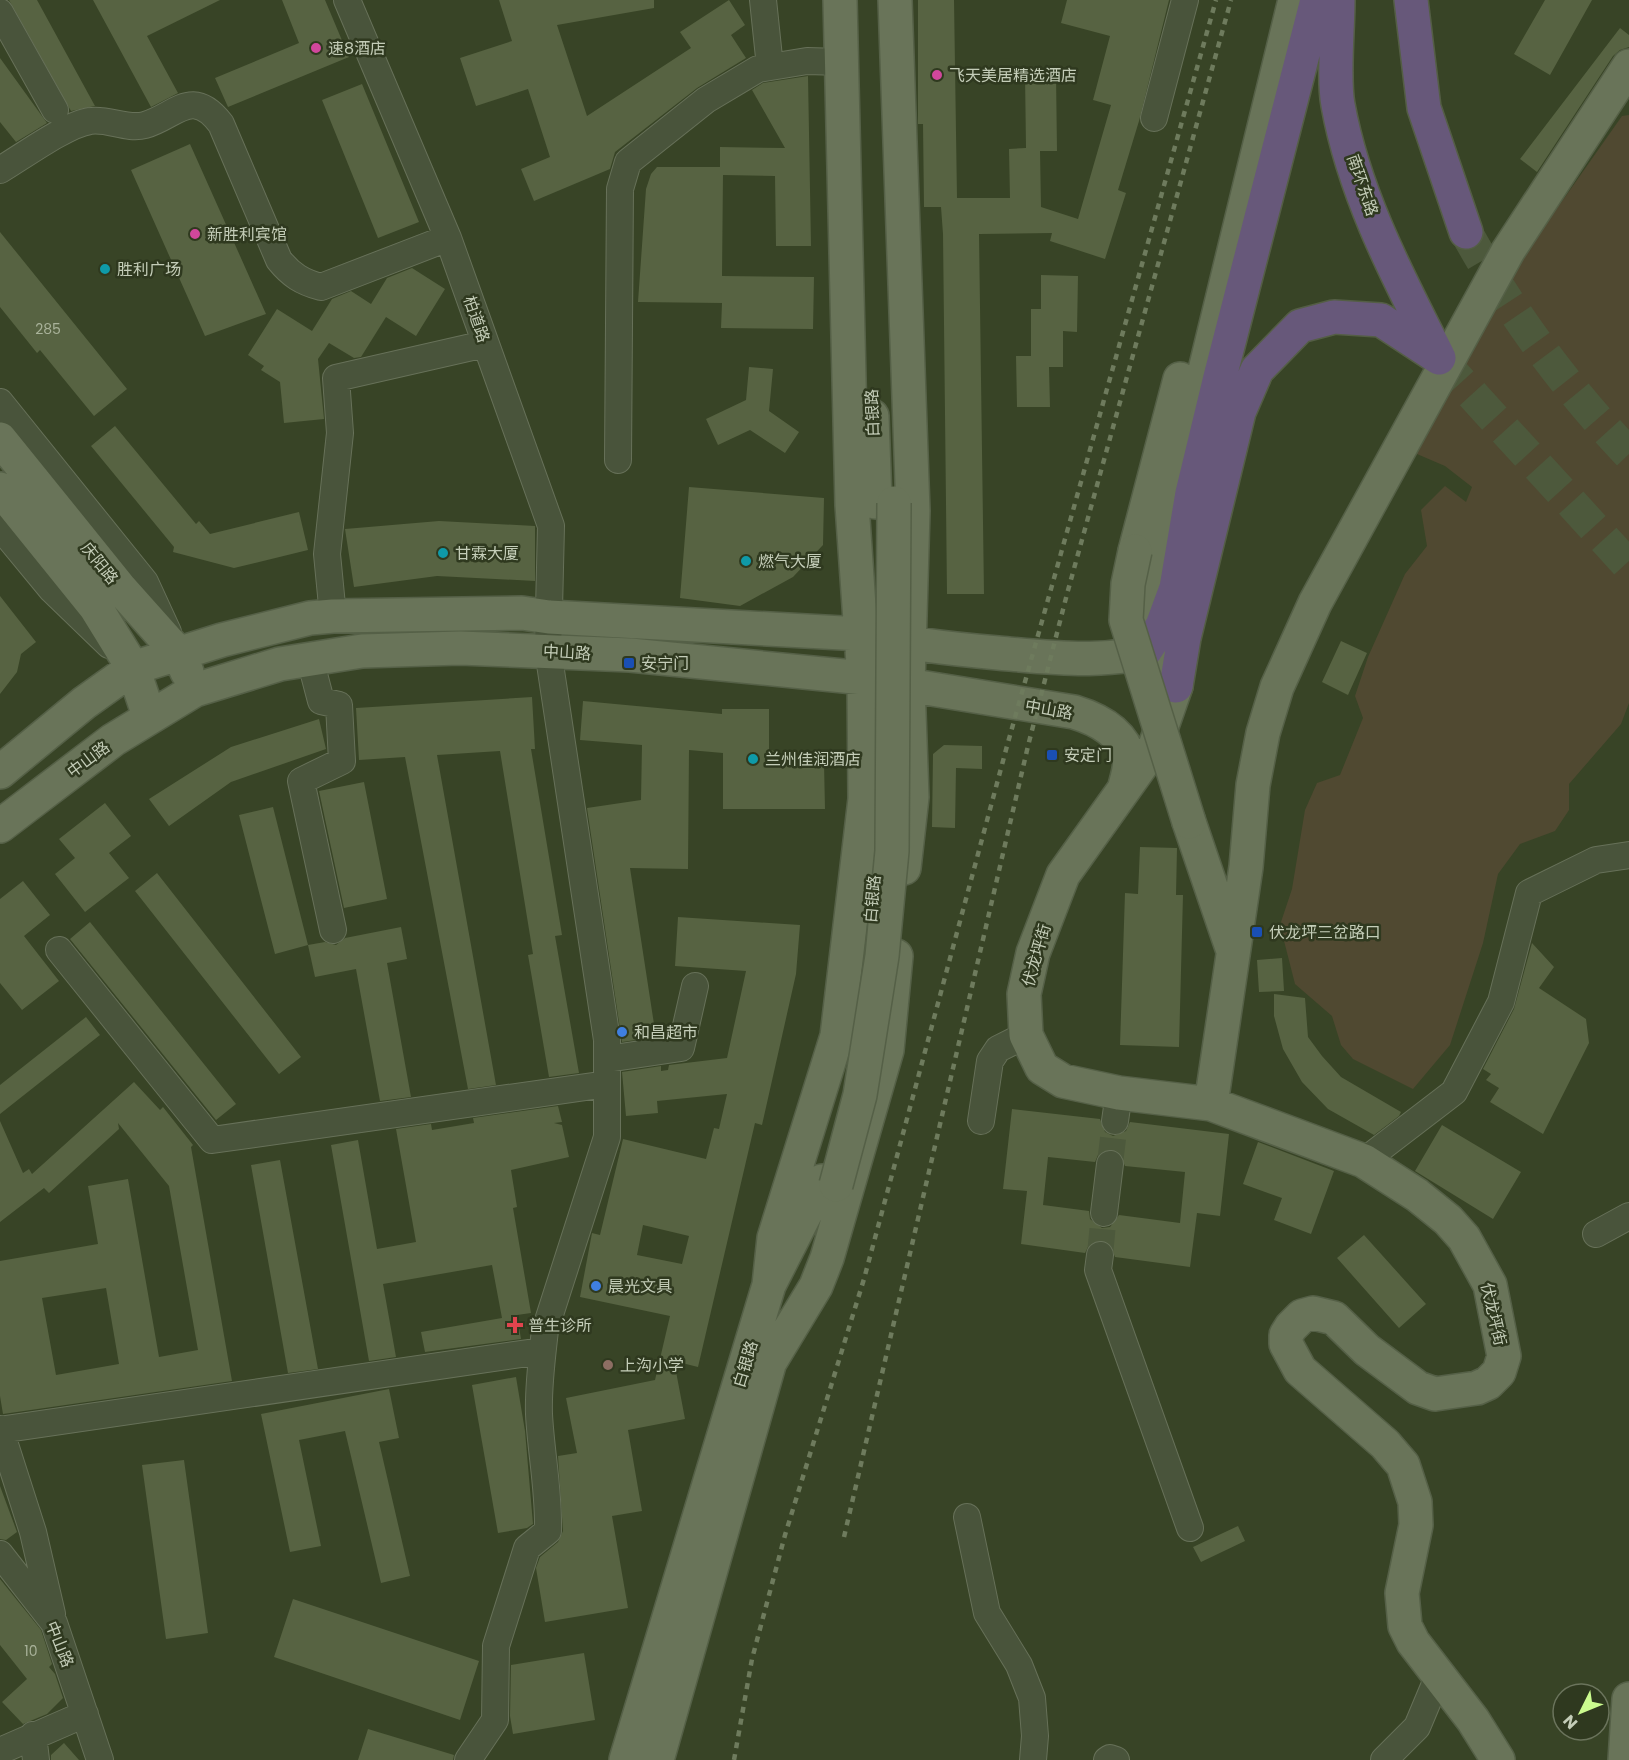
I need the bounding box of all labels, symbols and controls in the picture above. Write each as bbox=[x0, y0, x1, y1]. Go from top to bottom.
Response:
place label: 速8酒店 bbox=[328, 37, 386, 60]
marker: 速8酒店 bbox=[309, 41, 323, 55]
place label: 飞天美居精选酒店 bbox=[949, 64, 1077, 87]
marker: 飞天美居精选酒店 bbox=[930, 68, 944, 82]
street label: 南环东路 bbox=[1341, 151, 1384, 219]
place label: 新胜利宾馆 bbox=[207, 223, 287, 246]
marker: 新胜利宾馆 bbox=[188, 227, 202, 241]
place label: 胜利广场 bbox=[117, 258, 181, 281]
marker: 胜利广场 bbox=[98, 262, 112, 276]
street label: 柏道路 bbox=[458, 293, 495, 346]
house number: 285 bbox=[35, 319, 61, 339]
street label: 白银路 bbox=[860, 389, 885, 437]
street label: 庆阳路 bbox=[76, 537, 124, 589]
place label: 甘霖大厦 bbox=[455, 542, 519, 565]
marker: 甘霖大厦 bbox=[436, 546, 450, 560]
place label: 燃气大厦 bbox=[758, 550, 822, 573]
marker: 燃气大厦 bbox=[739, 554, 753, 568]
street label: 中山路 bbox=[542, 640, 592, 665]
place label: 安宁门 bbox=[641, 652, 689, 675]
marker: 安宁门 bbox=[622, 656, 636, 670]
street label: 中山路 bbox=[1023, 694, 1075, 725]
street label: 中山路 bbox=[62, 736, 114, 783]
place label: 安定门 bbox=[1064, 744, 1112, 767]
place label: 兰州佳润酒店 bbox=[765, 748, 861, 771]
marker: 安定门 bbox=[1045, 748, 1059, 762]
marker: 兰州佳润酒店 bbox=[746, 752, 760, 766]
street label: 白银路 bbox=[859, 874, 886, 924]
street label: 伏龙坪街 bbox=[1017, 921, 1056, 989]
place label: 伏龙坪三岔路口 bbox=[1269, 921, 1381, 944]
marker: 伏龙坪三岔路口 bbox=[1250, 925, 1264, 939]
place label: 和昌超市 bbox=[634, 1021, 698, 1044]
marker: 和昌超市 bbox=[615, 1025, 629, 1039]
place label: 晨光文具 bbox=[608, 1275, 672, 1298]
marker: 晨光文具 bbox=[589, 1279, 603, 1293]
street label: 伏龙坪街 bbox=[1475, 1280, 1512, 1348]
place label: 普生诊所 bbox=[528, 1314, 592, 1337]
marker: 普生诊所 bbox=[506, 1316, 524, 1334]
street label: 白银路 bbox=[727, 1338, 763, 1390]
place label: 上沟小学 bbox=[620, 1354, 684, 1377]
marker: 上沟小学 bbox=[601, 1358, 615, 1372]
street label: 中山路 bbox=[40, 1618, 79, 1671]
house number: 10 bbox=[24, 1641, 38, 1661]
north arrow bbox=[1551, 1682, 1611, 1742]
text: N bbox=[1558, 1710, 1583, 1734]

